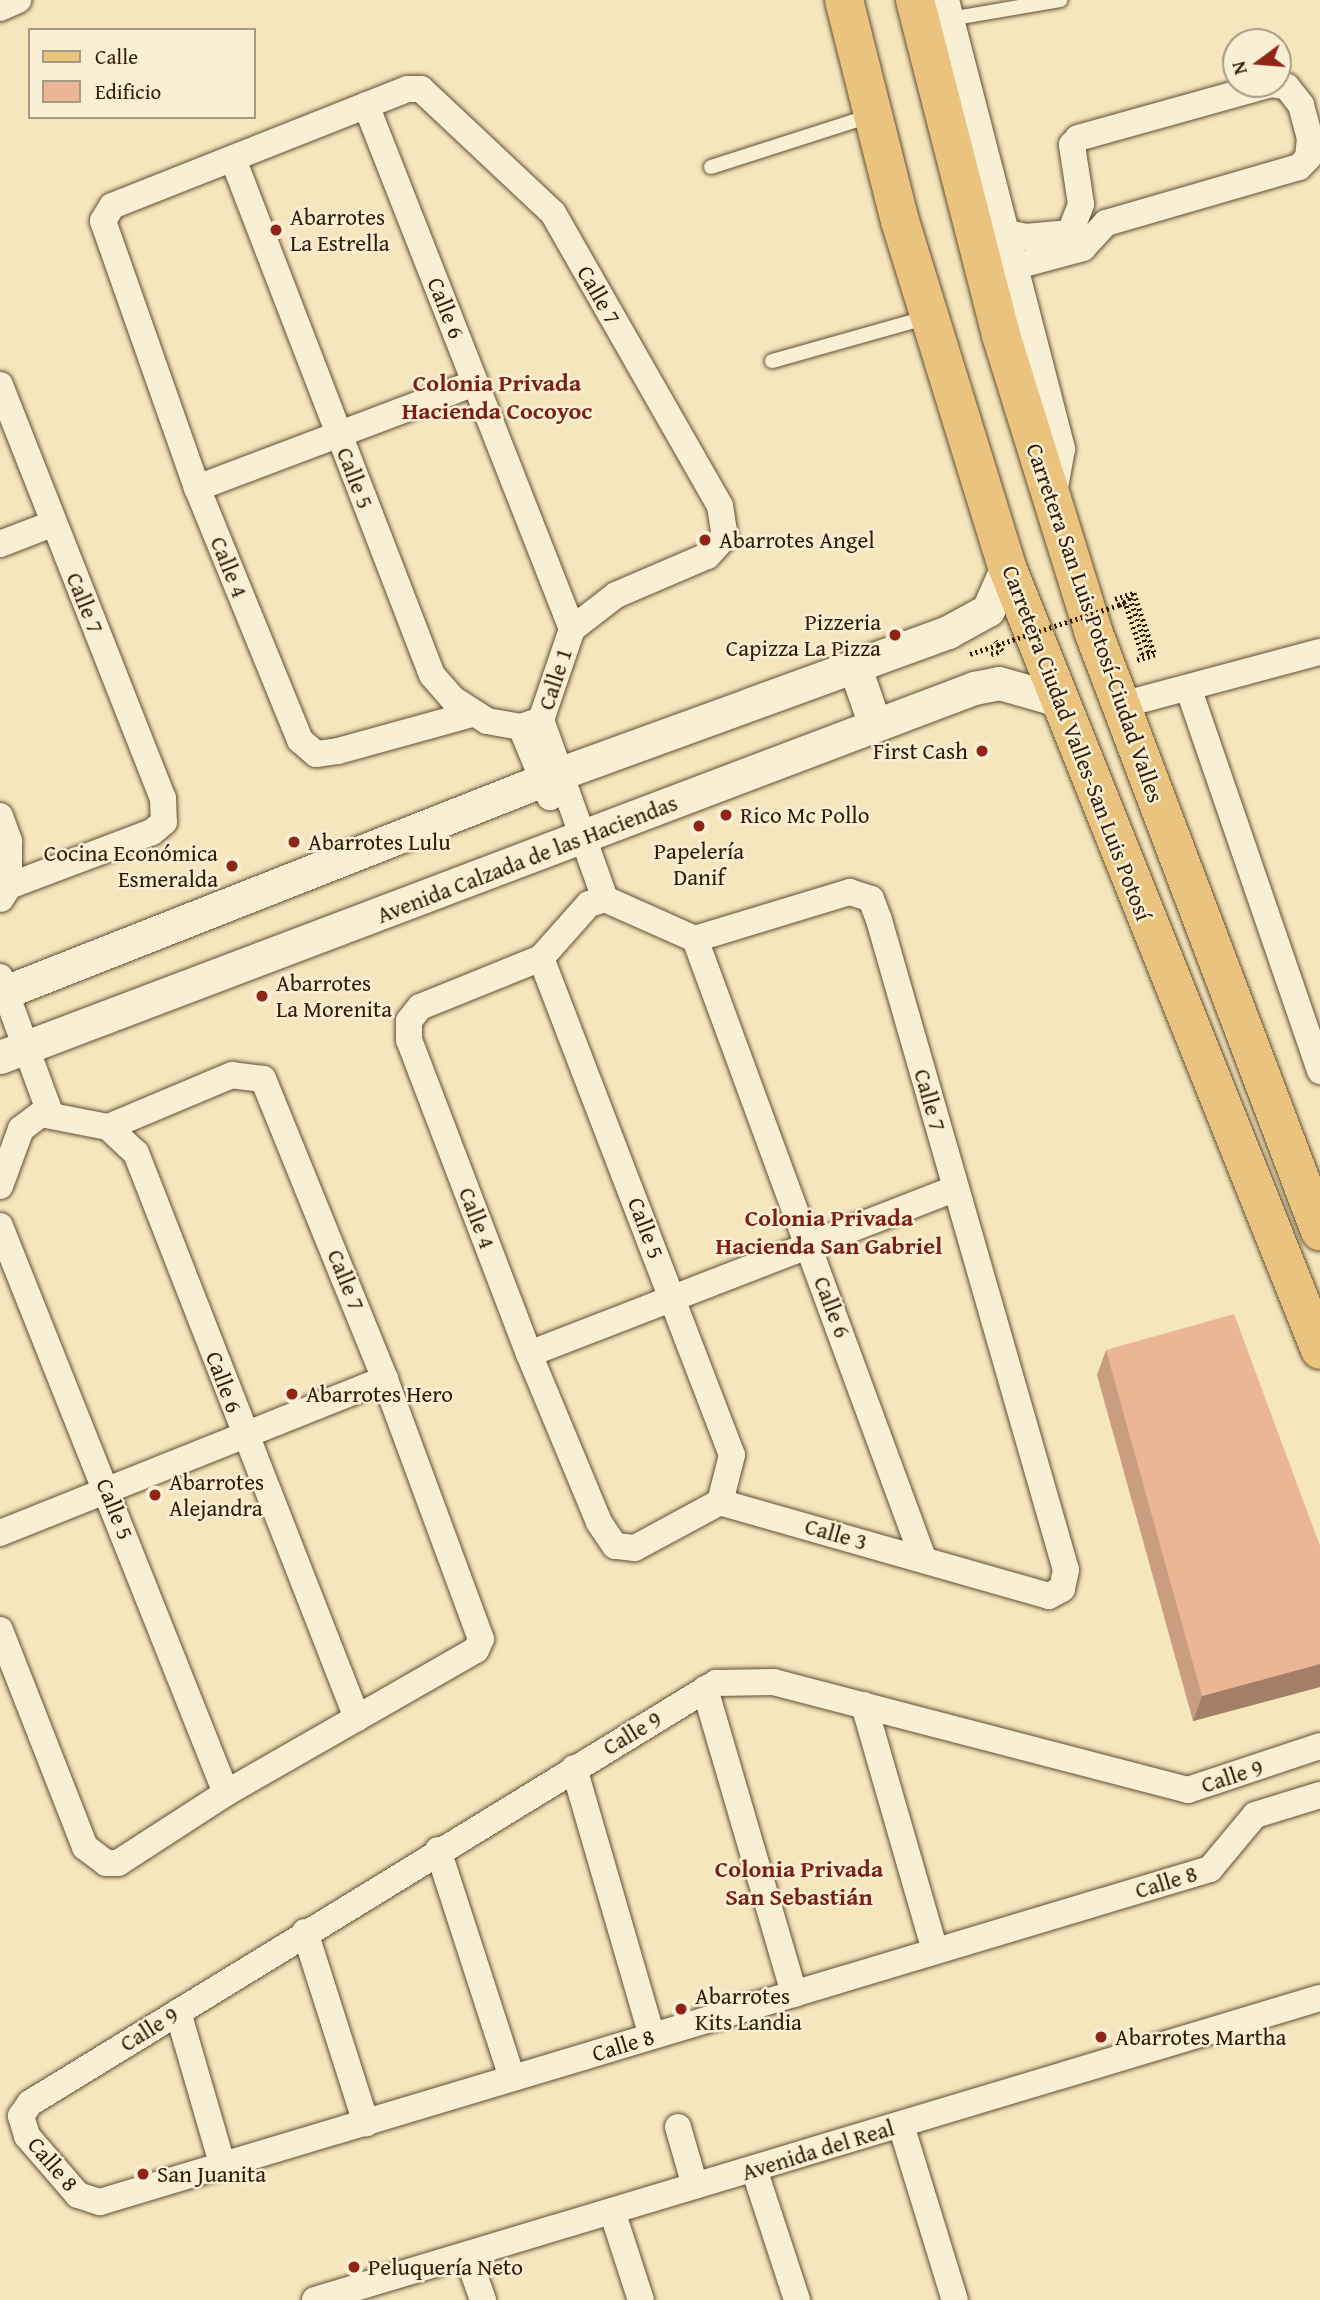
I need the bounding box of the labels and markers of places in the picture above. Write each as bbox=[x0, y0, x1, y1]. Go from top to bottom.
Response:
place label: Abarrotes La Estrella bbox=[290, 203, 390, 257]
marker: Abarrotes La Estrella bbox=[268, 222, 284, 238]
place label: Abarrotes Angel bbox=[719, 526, 875, 554]
marker: Abarrotes Angel bbox=[697, 532, 713, 548]
place label: Pizzeria Capizza La Pizza bbox=[726, 608, 881, 662]
marker: Pizzeria Capizza La Pizza bbox=[887, 627, 903, 643]
place label: First Cash bbox=[873, 737, 968, 765]
marker: First Cash bbox=[974, 743, 990, 759]
place label: Rico Mc Pollo bbox=[740, 801, 870, 829]
marker: Rico Mc Pollo bbox=[718, 807, 734, 823]
marker: Papelería Danif bbox=[691, 818, 707, 834]
place label: Abarrotes Lulu bbox=[308, 828, 451, 856]
marker: Abarrotes Lulu bbox=[286, 834, 302, 850]
place label: Papelería Danif bbox=[654, 837, 744, 891]
place label: Cocina Económica Esmeralda bbox=[44, 839, 218, 893]
marker: Cocina Económica Esmeralda bbox=[224, 858, 240, 874]
place label: Abarrotes La Morenita bbox=[276, 969, 392, 1023]
marker: Abarrotes La Morenita bbox=[254, 988, 270, 1004]
place label: Abarrotes Hero bbox=[306, 1380, 453, 1408]
marker: Abarrotes Hero bbox=[284, 1386, 300, 1402]
place label: Abarrotes Alejandra bbox=[169, 1468, 264, 1522]
marker: Abarrotes Alejandra bbox=[147, 1487, 163, 1503]
place label: Abarrotes Kits Landia bbox=[695, 1982, 802, 2036]
marker: Abarrotes Kits Landia bbox=[673, 2001, 689, 2017]
place label: Abarrotes Martha bbox=[1115, 2023, 1286, 2051]
marker: Abarrotes Martha bbox=[1093, 2029, 1109, 2045]
place label: San Juanita bbox=[157, 2160, 266, 2188]
marker: San Juanita bbox=[135, 2166, 151, 2182]
place label: Peluquería Neto bbox=[368, 2253, 523, 2281]
marker: Peluquería Neto bbox=[346, 2259, 362, 2275]

